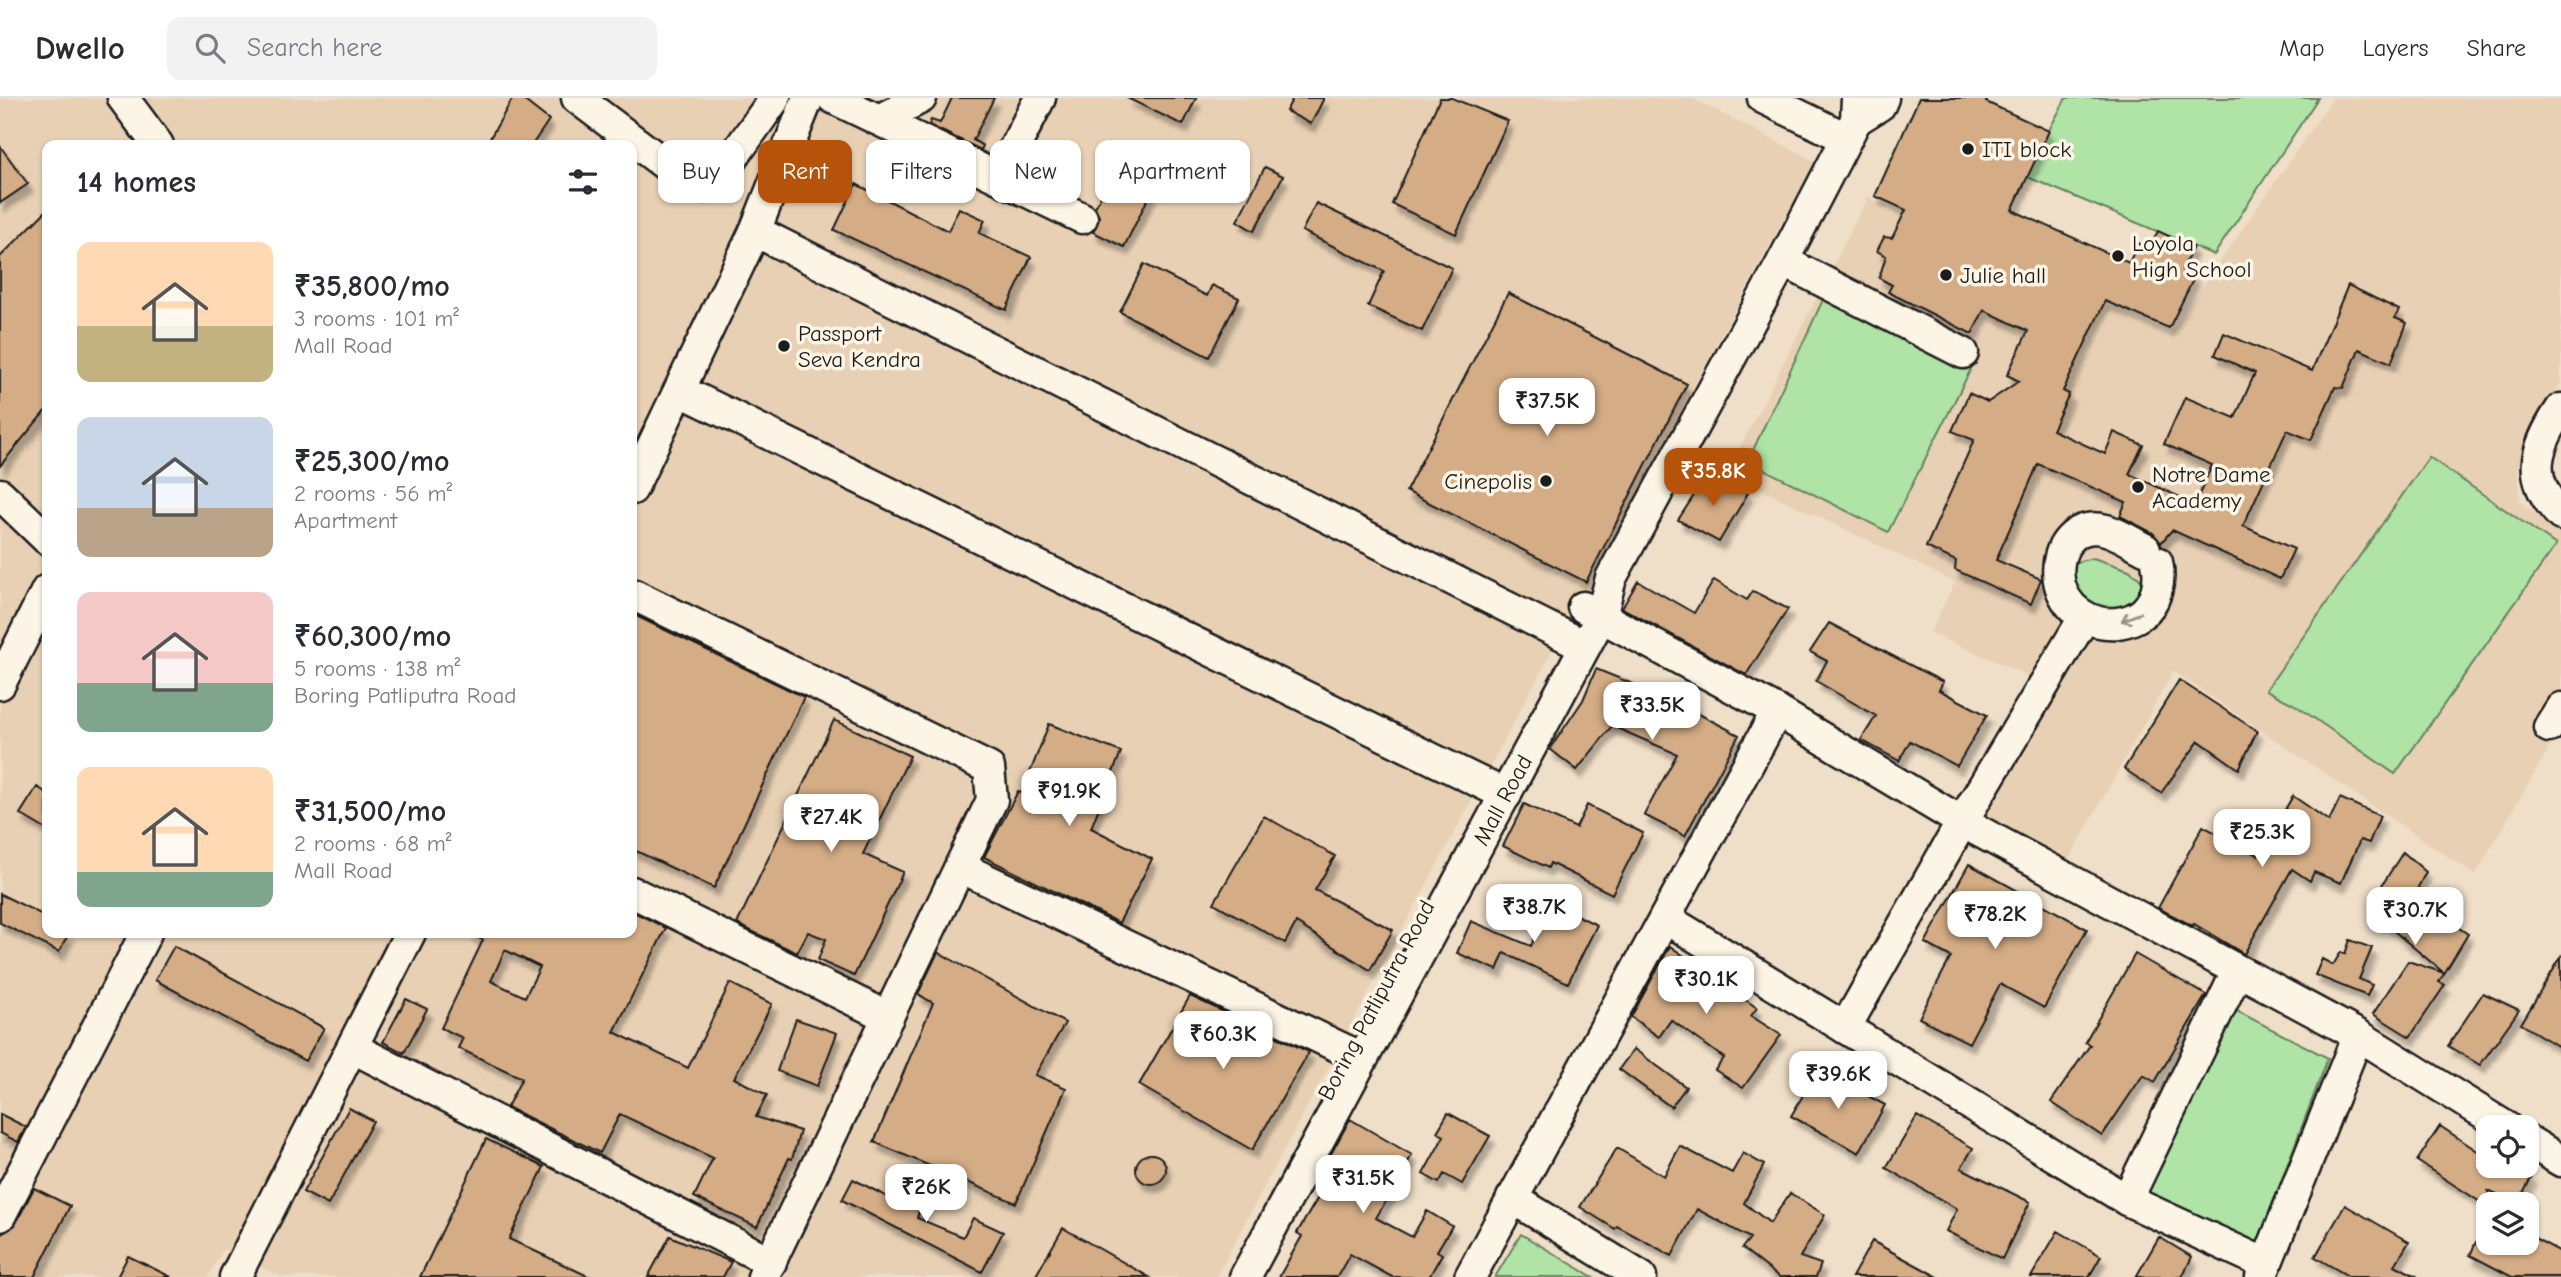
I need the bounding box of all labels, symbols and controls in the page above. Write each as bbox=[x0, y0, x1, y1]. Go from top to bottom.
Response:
search box bbox=[167, 17, 657, 80]
text: Dwello bbox=[35, 29, 125, 67]
icon: search bbox=[191, 29, 229, 67]
text: Search here bbox=[247, 33, 382, 63]
text: Map bbox=[2279, 34, 2325, 62]
text: Layers bbox=[2363, 34, 2428, 62]
text: Share bbox=[2466, 34, 2526, 62]
place label: ITI block bbox=[1982, 136, 2071, 163]
chip: Buy bbox=[658, 140, 744, 203]
chip: Rent bbox=[758, 140, 852, 203]
chip: Filters bbox=[866, 140, 976, 203]
chip: New bbox=[990, 140, 1081, 203]
chip: Apartment bbox=[1095, 140, 1250, 203]
marker: ITI block bbox=[1960, 141, 1976, 157]
icon: filters bbox=[564, 163, 602, 201]
text: 14 homes bbox=[77, 165, 196, 200]
place label: Loyola High School bbox=[2132, 230, 2252, 283]
marker: Loyola High School bbox=[2110, 248, 2126, 264]
place label: Julie hall bbox=[1960, 262, 2046, 289]
marker: Julie hall bbox=[1938, 267, 1954, 283]
text: ₹35,800/mo bbox=[294, 269, 450, 304]
icon: home bbox=[133, 270, 217, 354]
text: 3 rooms · 101 m² bbox=[294, 305, 459, 332]
place label: Passport Seva Kendra bbox=[798, 320, 921, 373]
text: Mall Road bbox=[294, 332, 393, 359]
marker: Passport Seva Kendra bbox=[776, 338, 792, 354]
pin: ₹37.5K bbox=[1490, 378, 1604, 438]
text: ₹37.5K bbox=[1515, 387, 1579, 414]
text: ₹25,300/mo bbox=[294, 444, 449, 479]
icon: home bbox=[133, 445, 217, 529]
pin: ₹35.8K bbox=[1656, 448, 1770, 508]
text: ₹35.8K bbox=[1680, 457, 1746, 484]
place label: Notre Dame Academy bbox=[2152, 461, 2270, 514]
place label: Cinepolis bbox=[1444, 468, 1532, 495]
marker: Cinepolis bbox=[1538, 473, 1554, 489]
marker: Notre Dame Academy bbox=[2130, 479, 2146, 495]
text: 2 rooms · 56 m² bbox=[294, 480, 452, 507]
text: Apartment bbox=[294, 507, 397, 534]
one-way arrow bbox=[2121, 611, 2142, 624]
text: ₹60,300/mo bbox=[294, 619, 451, 654]
icon: home bbox=[133, 620, 217, 704]
text: 5 rooms · 138 m² bbox=[294, 655, 460, 682]
text: Boring Patliputra Road bbox=[294, 682, 516, 709]
pin: ₹33.5K bbox=[1595, 682, 1709, 742]
text: ₹33.5K bbox=[1619, 691, 1685, 718]
street label: Mall Road bbox=[1467, 750, 1538, 850]
pin: ₹91.9K bbox=[1012, 768, 1126, 828]
text: ₹91.9K bbox=[1037, 777, 1101, 804]
text: ₹31,500/mo bbox=[294, 794, 446, 829]
pin: ₹27.4K bbox=[774, 794, 888, 854]
icon: home bbox=[133, 795, 217, 879]
text: ₹27.4K bbox=[800, 803, 862, 830]
pin: ₹25.3K bbox=[2205, 810, 2319, 869]
text: ₹25.3K bbox=[2229, 818, 2295, 845]
text: 2 rooms · 68 m² bbox=[294, 830, 452, 857]
text: Mall Road bbox=[294, 857, 393, 884]
pin: ₹38.7K bbox=[1477, 884, 1591, 944]
pin: ₹30.7K bbox=[2358, 888, 2472, 947]
pin: ₹78.2K bbox=[1938, 892, 2052, 951]
text: ₹38.7K bbox=[1502, 893, 1566, 920]
street label: Boring Patliputra Road bbox=[1312, 896, 1441, 1105]
text: ₹30.7K bbox=[2382, 896, 2448, 923]
text: ₹78.2K bbox=[1963, 900, 2027, 927]
pin: ₹30.1K bbox=[1649, 956, 1763, 1016]
text: ₹30.1K bbox=[1674, 965, 1738, 992]
pin: ₹60.3K bbox=[1166, 1012, 1280, 1071]
text: ₹60.3K bbox=[1190, 1020, 1256, 1047]
pin: ₹39.6K bbox=[1781, 1052, 1895, 1111]
text: ₹39.6K bbox=[1805, 1060, 1871, 1087]
map controls bbox=[2476, 1115, 2539, 1255]
button: locate bbox=[2476, 1115, 2539, 1178]
pin: ₹31.5K bbox=[1306, 1156, 1420, 1215]
pin: ₹26K bbox=[885, 1164, 967, 1224]
text: ₹31.5K bbox=[1332, 1164, 1394, 1191]
text: ₹26K bbox=[901, 1173, 951, 1200]
button: layers bbox=[2476, 1192, 2539, 1255]

